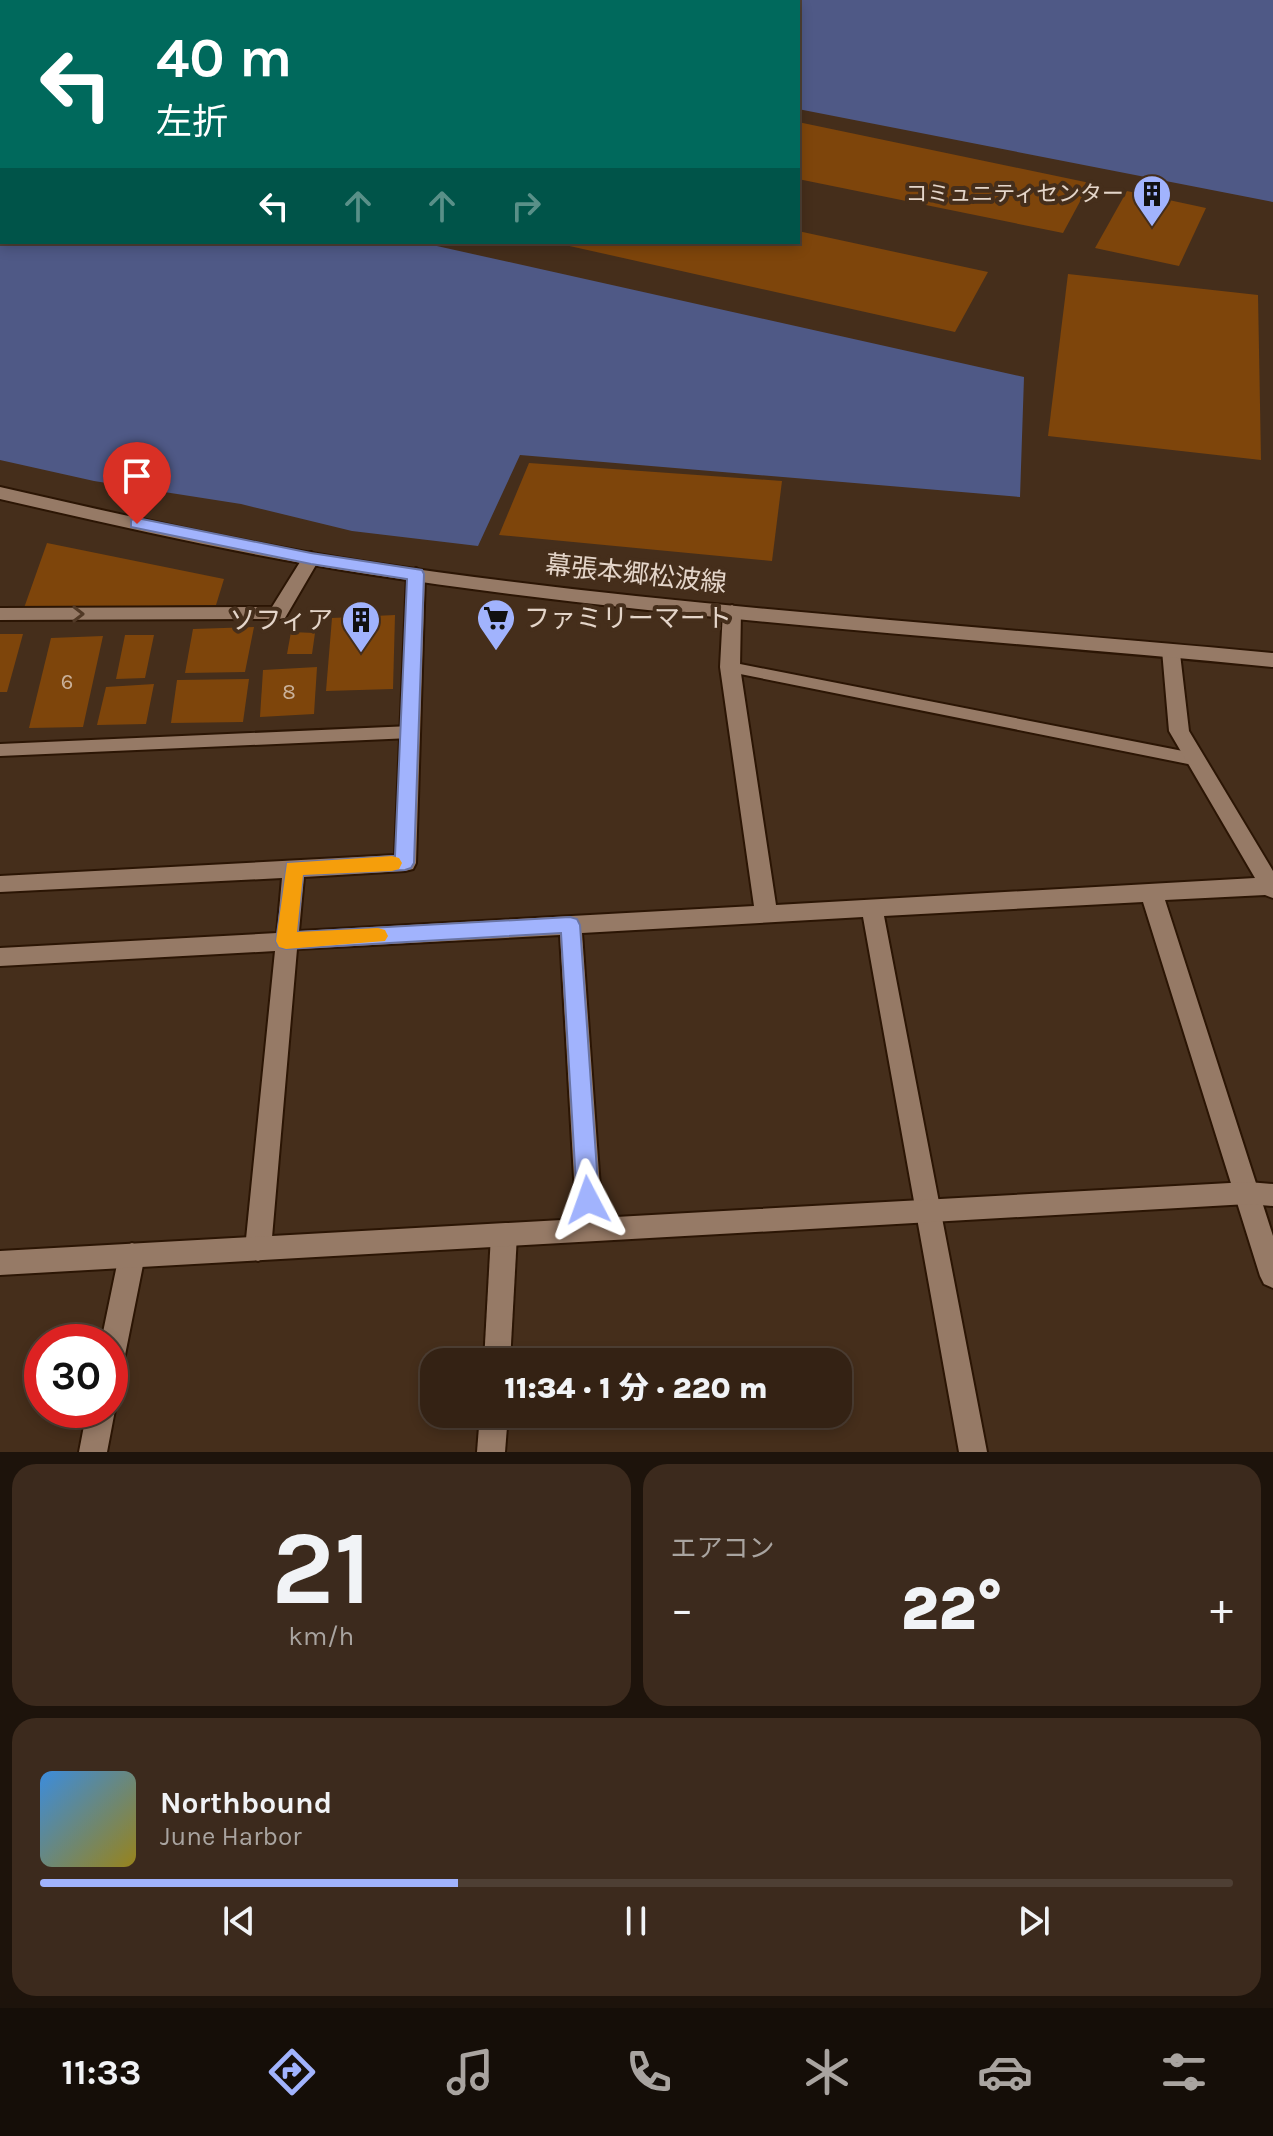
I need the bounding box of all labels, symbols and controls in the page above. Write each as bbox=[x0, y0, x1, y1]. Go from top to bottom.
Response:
text: 40 m bbox=[156, 25, 292, 90]
icon: left bbox=[24, 32, 128, 136]
text: 左折 bbox=[156, 101, 228, 143]
building icon: コミュニティセンター bbox=[1131, 173, 1173, 228]
place label: コミュニティセンター bbox=[905, 181, 1124, 207]
icon: left bbox=[252, 184, 296, 228]
icon: ahead bbox=[336, 184, 380, 228]
icon: ahead bbox=[420, 184, 464, 228]
icon: right bbox=[504, 184, 548, 228]
pin bbox=[103, 442, 171, 524]
icon: arrive bbox=[115, 454, 159, 498]
street label: 幕張本郷松波線 bbox=[544, 549, 728, 599]
supermarket icon: ファミリーマート bbox=[475, 597, 517, 652]
building icon: ソフィア bbox=[340, 599, 382, 654]
place label: ファミリーマート bbox=[524, 603, 732, 634]
one-way arrow bbox=[72, 605, 85, 623]
place label: ソフィア bbox=[230, 605, 333, 636]
house number: 6 bbox=[61, 669, 73, 695]
house number: 8 bbox=[282, 679, 296, 705]
position arrow bbox=[546, 1158, 630, 1242]
speed limit sign: 30 bbox=[24, 1324, 128, 1428]
text: 11:34 · 1 分 · 220 m bbox=[504, 1370, 768, 1406]
text: 21 bbox=[271, 1508, 371, 1629]
text: エアコン bbox=[671, 1533, 775, 1564]
text: 22° bbox=[901, 1574, 1003, 1644]
text: − bbox=[671, 1584, 694, 1635]
text: + bbox=[1210, 1584, 1233, 1635]
text: km/h bbox=[288, 1621, 354, 1652]
text: Northbound bbox=[160, 1785, 332, 1821]
text: June Harbor bbox=[160, 1821, 302, 1852]
icon: previous bbox=[217, 1899, 261, 1943]
icon: pause bbox=[614, 1899, 658, 1943]
icon: next bbox=[1012, 1899, 1056, 1943]
icon: directions bbox=[264, 2044, 320, 2100]
icon: music bbox=[442, 2044, 498, 2100]
icon: phone bbox=[621, 2044, 677, 2100]
icon: climate bbox=[799, 2044, 855, 2100]
icon: car bbox=[977, 2044, 1033, 2100]
icon: filters bbox=[1156, 2044, 1212, 2100]
text: 11:33 bbox=[61, 2051, 141, 2093]

